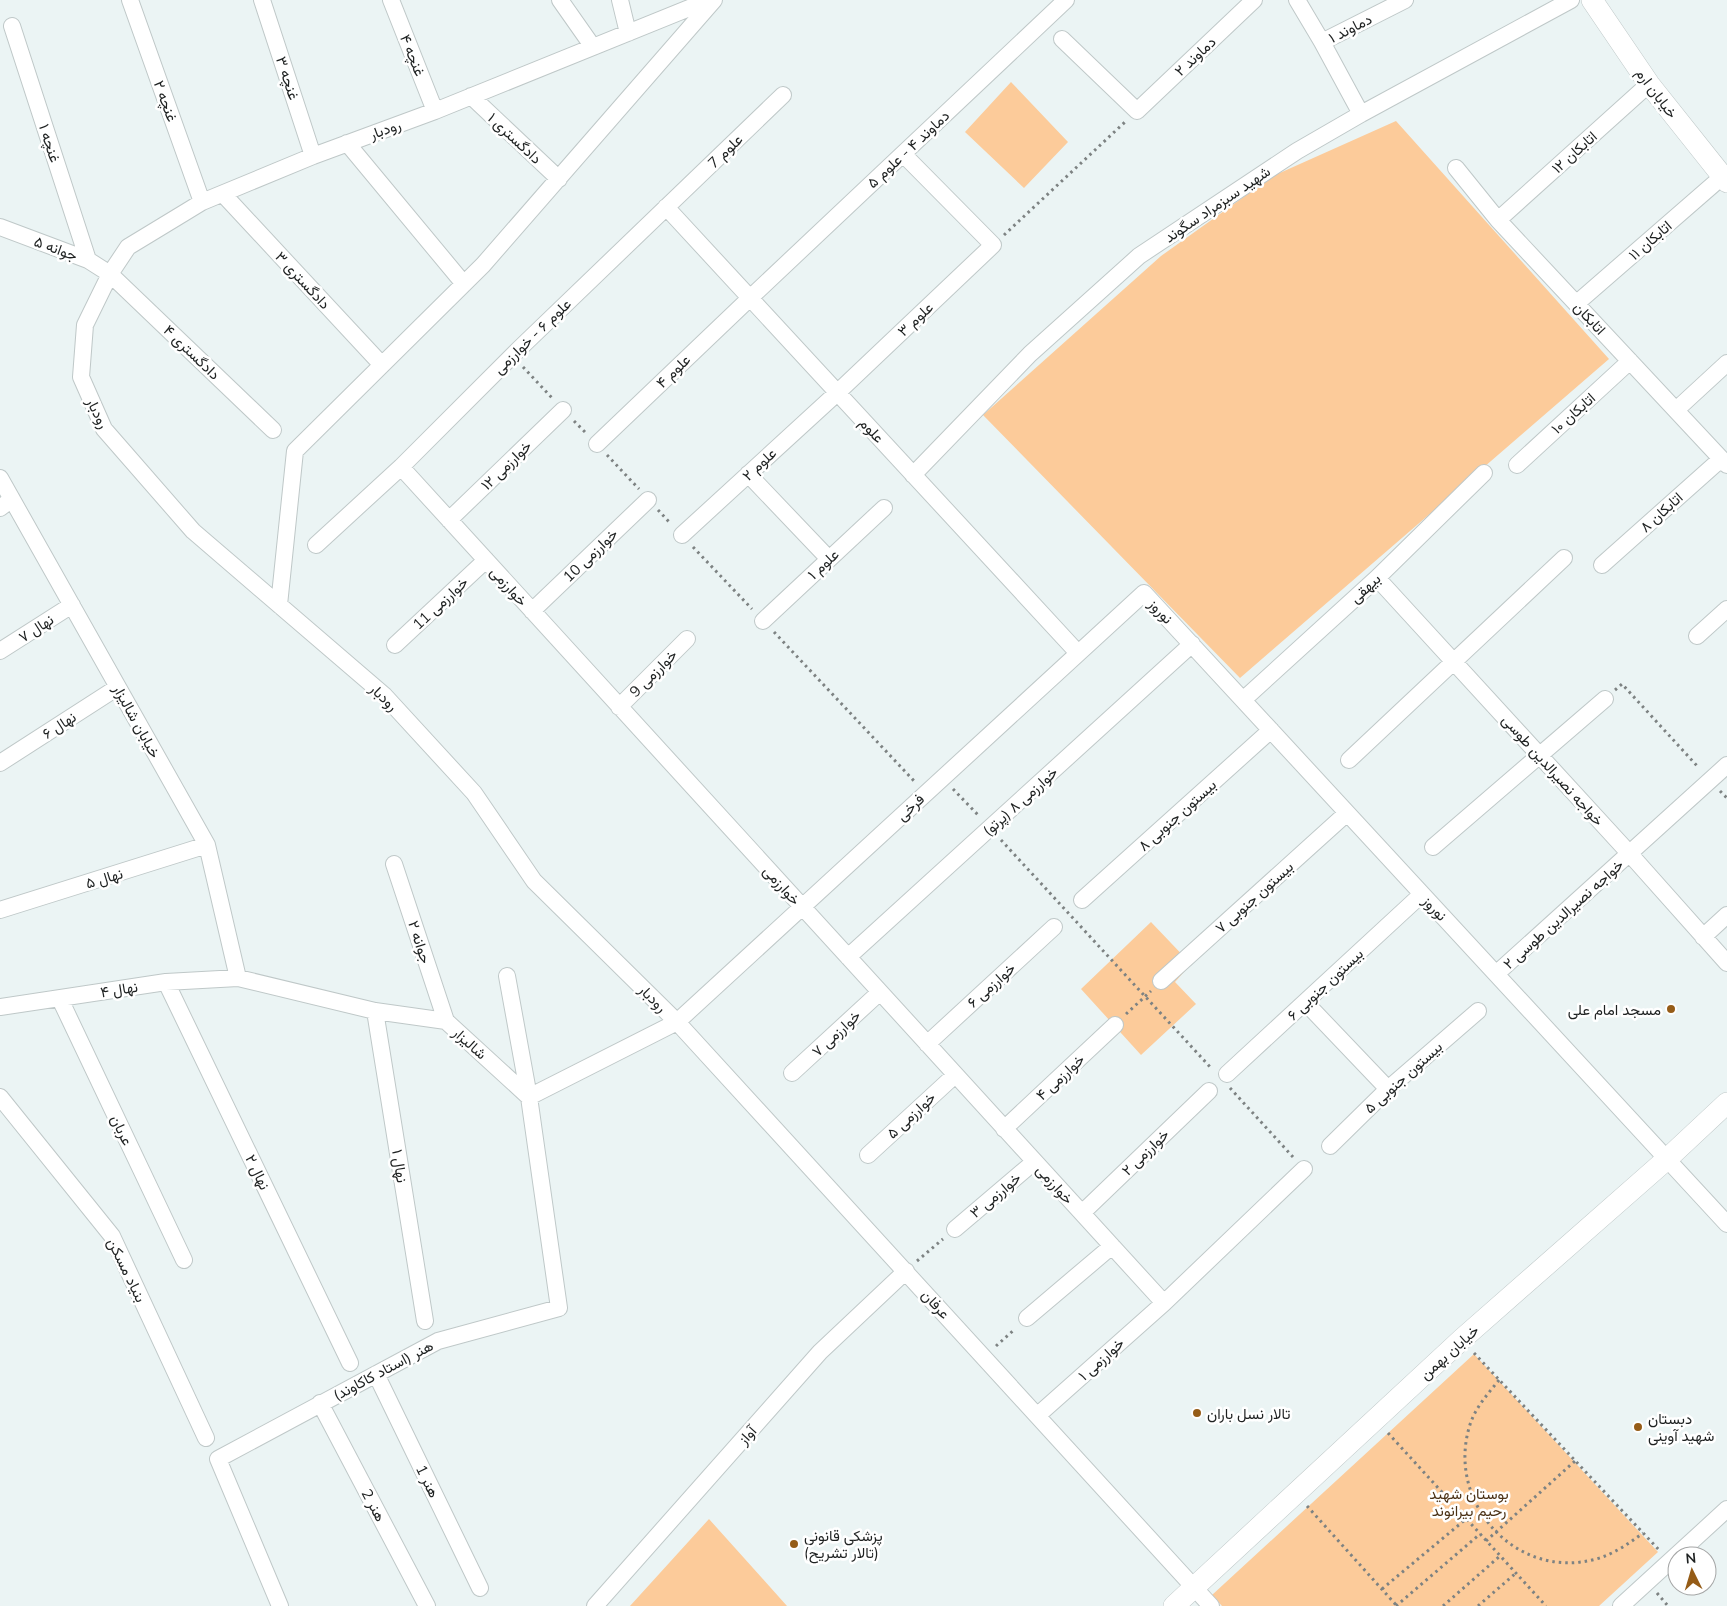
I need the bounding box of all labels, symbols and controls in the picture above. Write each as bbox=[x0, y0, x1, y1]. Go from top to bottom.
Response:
street label: دماوند ۱ bbox=[1325, 9, 1375, 47]
street label: غنچه ۴ bbox=[395, 31, 430, 79]
street label: دماوند ۲ bbox=[1170, 32, 1220, 80]
street label: غنچه ۳ bbox=[271, 54, 304, 103]
street label: خیابان ارم bbox=[1631, 64, 1682, 123]
street label: غنچه ۲ bbox=[149, 78, 182, 125]
street label: دماوند ۴ - علوم ۵ bbox=[863, 106, 954, 193]
street label: دادگستری ۱ bbox=[483, 108, 546, 169]
street label: رودبار bbox=[366, 115, 403, 144]
street label: غنچه ۱ bbox=[34, 121, 65, 165]
street label: اتابکان ۱۲ bbox=[1547, 127, 1601, 177]
street label: علوم 7 bbox=[704, 130, 747, 173]
street label: شهید سبزمراد سگوند bbox=[1160, 161, 1274, 247]
street label: اتابکان ۱۱ bbox=[1624, 216, 1676, 264]
street label: جوانه ۵ bbox=[32, 231, 80, 265]
street label: دادگستری ۳ bbox=[271, 247, 335, 314]
street label: علوم ۶ - خوارزمی bbox=[489, 294, 576, 379]
street label: اتابکان bbox=[1570, 297, 1610, 339]
street label: علوم ۳ bbox=[893, 298, 938, 341]
street label: دادگستری ۴ bbox=[159, 320, 224, 384]
street label: علوم ۴ bbox=[652, 350, 695, 393]
street label: اتابکان ۱۰ bbox=[1547, 388, 1599, 438]
street label: رودبار bbox=[82, 393, 114, 432]
street label: علوم bbox=[855, 413, 889, 448]
street label: خوارزمی ۱۲ bbox=[477, 436, 536, 495]
street label: علوم ۲ bbox=[738, 443, 781, 485]
street label: اتابکان ۸ bbox=[1636, 488, 1686, 536]
street label: خوارزمی 10 bbox=[559, 524, 622, 587]
street label: علوم ۱ bbox=[803, 545, 844, 584]
street label: خوارزمی bbox=[485, 562, 532, 611]
street label: بیهقی bbox=[1346, 569, 1385, 608]
street label: خوارزمی 11 bbox=[408, 573, 472, 634]
street label: نوروز bbox=[1144, 594, 1177, 628]
street label: نهال ۷ bbox=[15, 610, 57, 646]
street label: خوارزمی 9 bbox=[625, 645, 682, 702]
street label: رودبار bbox=[365, 678, 402, 715]
street label: خیابان شالیزار bbox=[109, 680, 165, 761]
street label: نهال ۶ bbox=[39, 707, 79, 743]
street label: خواجه نصیرالدین طوسی bbox=[1497, 710, 1608, 830]
street label: خوارزمی ۸ (پرتو) bbox=[979, 762, 1062, 840]
street label: بیستون جنوبی ۸ bbox=[1134, 775, 1221, 856]
street label: فرخی bbox=[892, 789, 929, 825]
street label: خواجه نصیرالدین طوسی ۲ bbox=[1499, 855, 1628, 974]
street label: بیستون جنوبی ۷ bbox=[1211, 857, 1298, 938]
street label: خوارزمی bbox=[758, 861, 805, 910]
street label: نهال ۵ bbox=[83, 863, 125, 893]
street label: نوروز bbox=[1418, 891, 1451, 925]
street label: جوانه ۲ bbox=[404, 918, 436, 966]
street label: بیستون جنوبی ۶ bbox=[1283, 944, 1368, 1025]
street label: خوارزمی ۶ bbox=[963, 958, 1020, 1012]
street label: نهال ۴ bbox=[99, 977, 139, 1001]
street label: رودبار bbox=[634, 979, 671, 1016]
place label: مسجد امام علی bbox=[1568, 1000, 1661, 1020]
marker: مسجد امام علی bbox=[1665, 1003, 1677, 1015]
street label: خوارزمی ۷ bbox=[808, 1006, 865, 1061]
street label: شالیزار bbox=[448, 1022, 491, 1063]
street label: بیستون جنوبی ۵ bbox=[1360, 1037, 1447, 1118]
street label: خوارزمی ۴ bbox=[1032, 1050, 1089, 1105]
street label: خوارزمی ۵ bbox=[883, 1088, 940, 1143]
street label: عربان bbox=[107, 1112, 137, 1149]
street label: خوارزمی ۲ bbox=[1117, 1125, 1173, 1180]
street label: نهال ۱ bbox=[388, 1148, 412, 1184]
street label: نهال ۲ bbox=[241, 1151, 275, 1193]
street label: خوارزمی bbox=[1031, 1160, 1078, 1209]
street label: خوارزمی ۳ bbox=[966, 1168, 1025, 1223]
street label: بنیاد مسکن bbox=[102, 1235, 151, 1306]
street label: عرفان bbox=[918, 1285, 954, 1323]
street label: خیابان بهمن bbox=[1415, 1320, 1483, 1384]
street label: خوارزمی ۱ bbox=[1074, 1333, 1129, 1385]
street label: هنر (استاد کاکاوند) bbox=[330, 1336, 436, 1404]
place label: تالار نسل باران bbox=[1207, 1404, 1290, 1423]
marker: تالار نسل باران bbox=[1191, 1407, 1203, 1419]
place label: دبستان شهید آوینی bbox=[1648, 1409, 1714, 1446]
street label: آواز bbox=[733, 1421, 761, 1449]
marker: دبستان شهید آوینی bbox=[1632, 1421, 1644, 1433]
street label: هنر 1 bbox=[412, 1461, 444, 1501]
park label: بوستان شهید رحیم بیرانوند bbox=[1429, 1484, 1509, 1521]
street label: هنر 2 bbox=[358, 1485, 390, 1525]
place label: پزشکی قانونی (تالار تشریح) bbox=[804, 1526, 883, 1564]
marker: پزشکی قانونی (تالار تشریح) bbox=[788, 1538, 800, 1550]
north arrow bbox=[1667, 1546, 1717, 1596]
text: N bbox=[1685, 1549, 1697, 1567]

